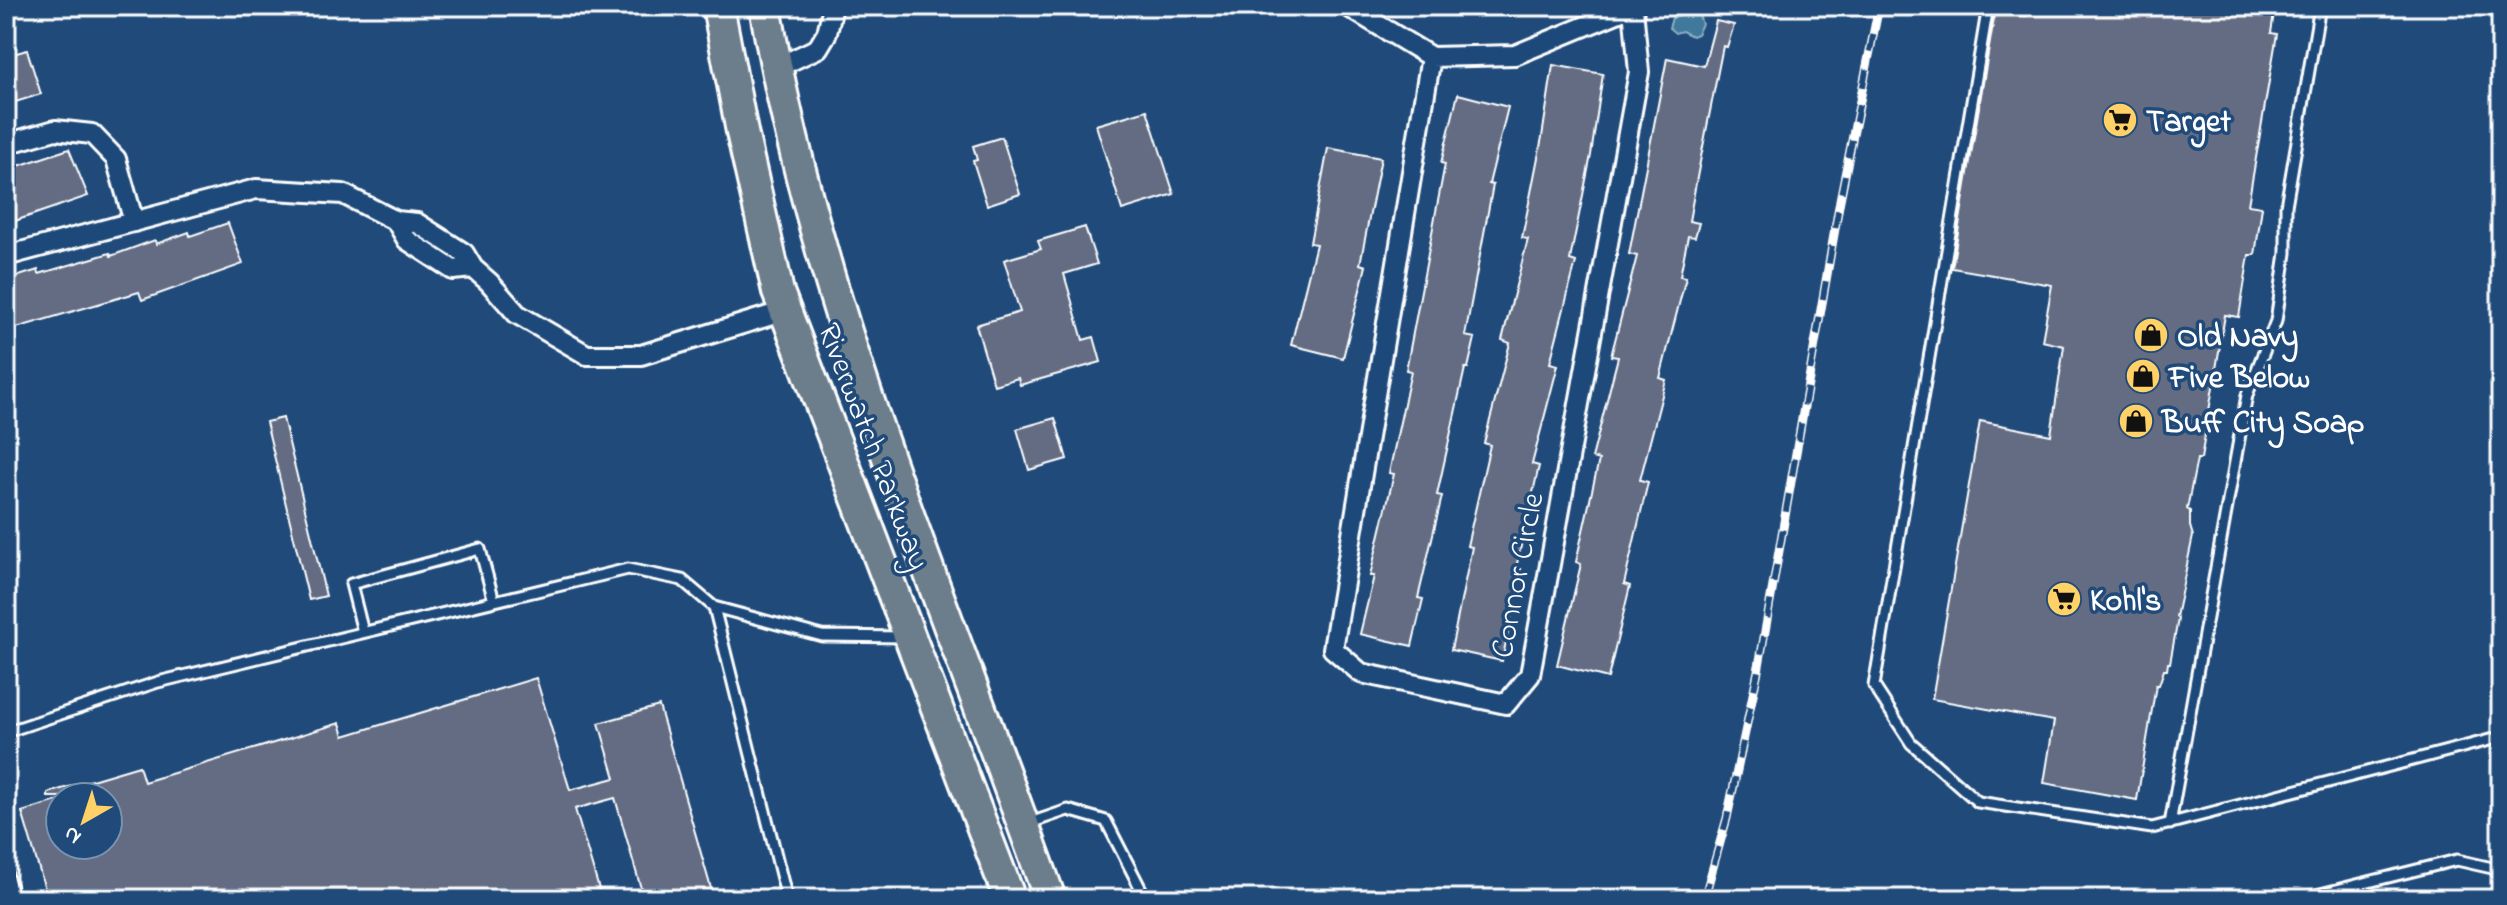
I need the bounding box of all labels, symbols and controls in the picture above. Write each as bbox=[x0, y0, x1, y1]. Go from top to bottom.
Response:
place label: Target bbox=[2146, 100, 2231, 148]
supermarket icon: Target bbox=[2101, 101, 2139, 139]
place label: Old Navy bbox=[2177, 315, 2299, 363]
shop icon: Old Navy bbox=[2132, 316, 2170, 354]
street label: Riverwatch Parkway bbox=[803, 317, 941, 578]
place label: Five Below bbox=[2167, 356, 2310, 403]
shop icon: Five Below bbox=[2124, 357, 2162, 395]
place label: Buff City Soap bbox=[2160, 401, 2364, 449]
shop icon: Buff City Soap bbox=[2117, 402, 2155, 440]
street label: Connor Circle bbox=[1480, 488, 1559, 662]
place label: Kohl's bbox=[2090, 579, 2161, 626]
supermarket icon: Kohl's bbox=[2045, 580, 2083, 618]
north arrow bbox=[44, 781, 124, 861]
text: N bbox=[57, 817, 89, 851]

